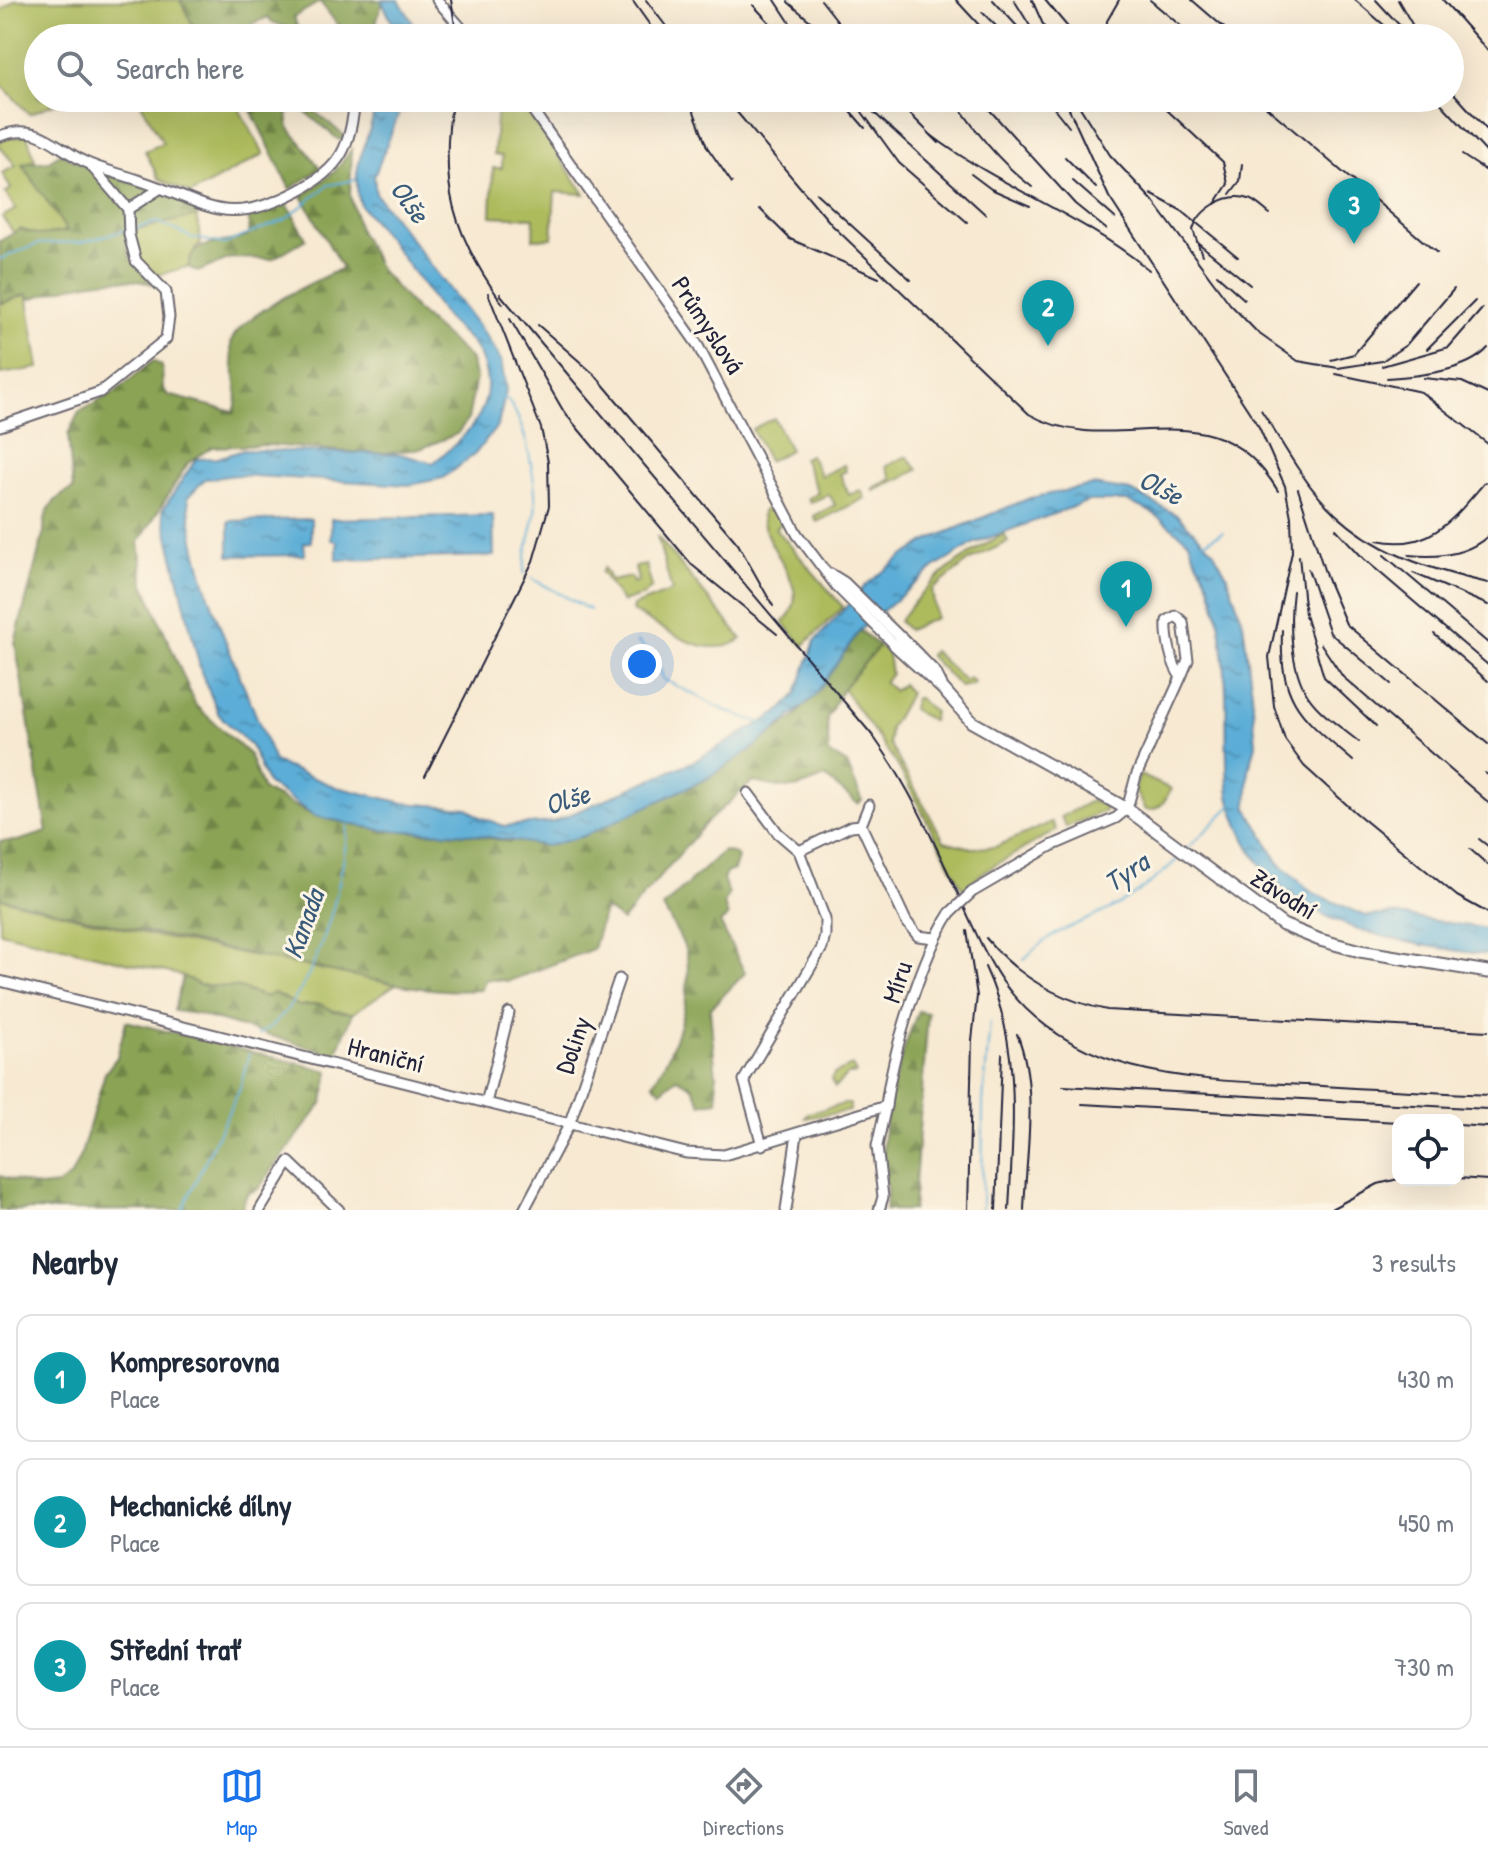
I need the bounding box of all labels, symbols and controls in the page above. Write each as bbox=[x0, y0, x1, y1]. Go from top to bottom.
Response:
search box bbox=[24, 24, 1464, 112]
icon: search bbox=[52, 46, 96, 90]
text: Search here bbox=[116, 48, 244, 88]
water label: Olše bbox=[381, 172, 440, 232]
pin: 3 bbox=[1328, 178, 1380, 244]
street label: Průmyslová bbox=[664, 269, 753, 380]
pin: 2 bbox=[1022, 280, 1074, 346]
water label: Olše bbox=[1132, 460, 1191, 515]
pin: 1 bbox=[1100, 561, 1152, 627]
your location bbox=[622, 644, 662, 684]
water label: Olše bbox=[540, 774, 596, 824]
water label: Tyra bbox=[1096, 842, 1158, 901]
street label: Závodní bbox=[1244, 860, 1324, 927]
water label: Kanada bbox=[273, 881, 334, 964]
street label: Míru bbox=[873, 956, 920, 1007]
street label: Doliny bbox=[546, 1012, 599, 1078]
street label: Hraniční bbox=[344, 1028, 428, 1081]
map controls bbox=[1392, 1114, 1464, 1186]
button: locate bbox=[1392, 1114, 1464, 1186]
text: Nearby bbox=[32, 1239, 118, 1285]
text: 3 results bbox=[1372, 1245, 1456, 1280]
text: Kompresorovna bbox=[110, 1341, 279, 1381]
text: 1 bbox=[55, 1361, 65, 1396]
text: 430 m bbox=[1397, 1361, 1454, 1396]
text: Place bbox=[110, 1381, 160, 1416]
text: Mechanické dílny bbox=[110, 1485, 292, 1525]
text: 2 bbox=[54, 1505, 66, 1540]
text: 450 m bbox=[1398, 1505, 1454, 1540]
text: Place bbox=[110, 1525, 160, 1560]
text: Střední trať bbox=[110, 1629, 240, 1669]
text: 3 bbox=[54, 1649, 66, 1684]
text: 730 m bbox=[1394, 1649, 1454, 1684]
text: Place bbox=[110, 1669, 160, 1704]
tab: Map bbox=[220, 1764, 264, 1842]
tab: Directions bbox=[703, 1764, 784, 1842]
tab: Saved bbox=[1223, 1764, 1268, 1842]

